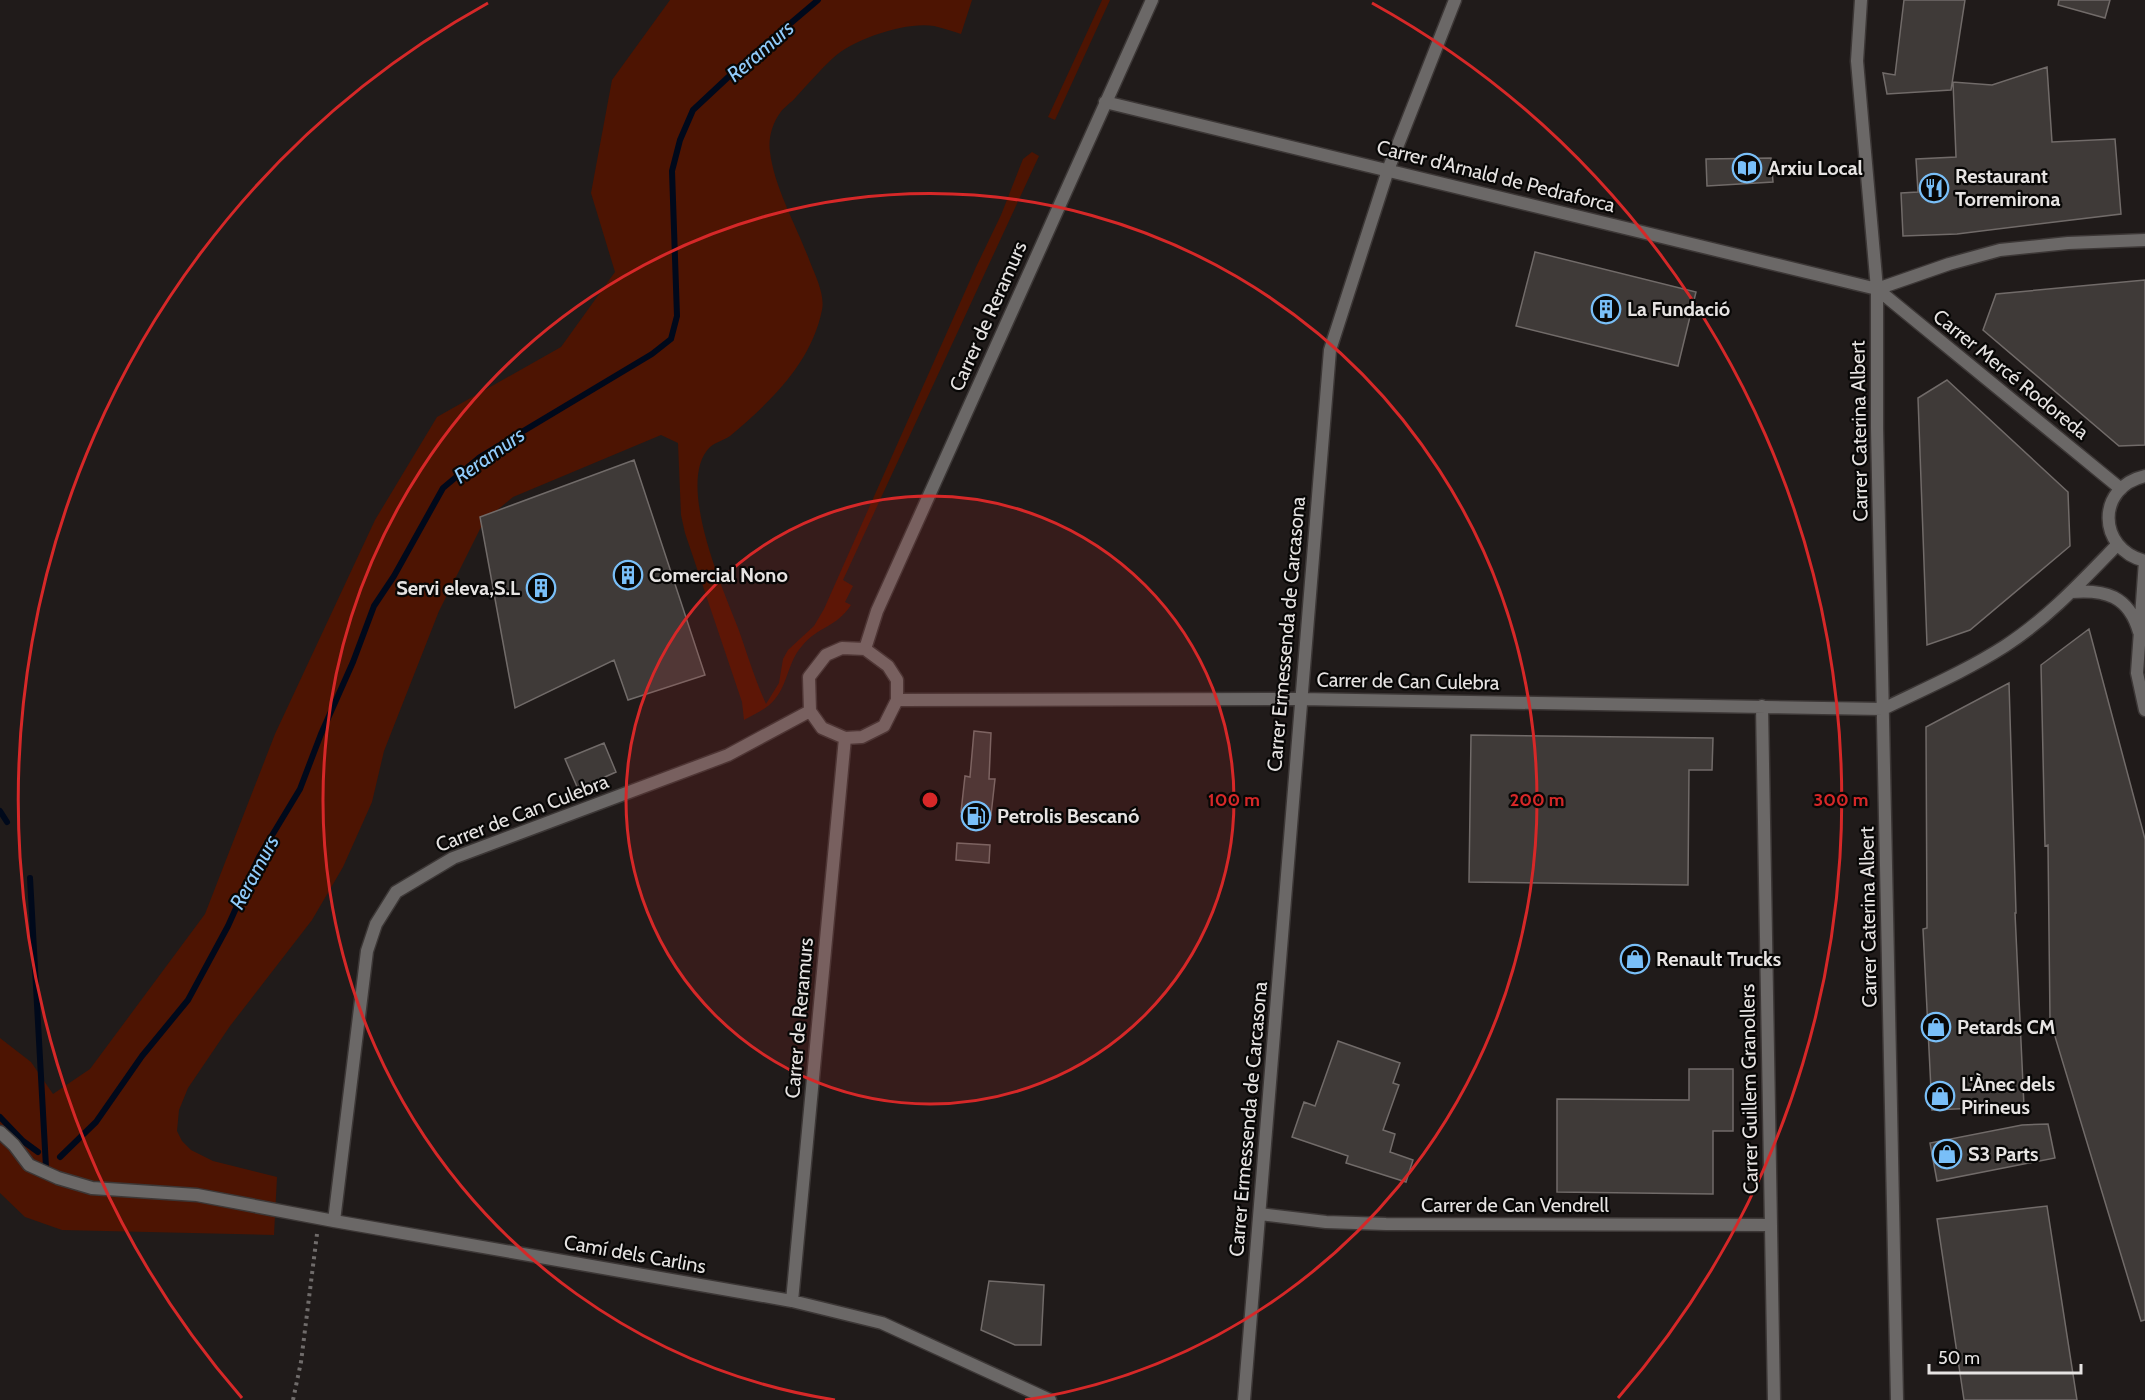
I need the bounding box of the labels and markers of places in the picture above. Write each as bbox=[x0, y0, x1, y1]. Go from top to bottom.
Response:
library icon: Arxiu Local bbox=[1731, 152, 1763, 184]
place label: Arxiu Local bbox=[1768, 156, 1863, 180]
place label: Restaurant Torremirona bbox=[1955, 164, 2060, 211]
restaurant icon: Restaurant Torremirona bbox=[1918, 172, 1950, 204]
building icon: La Fundació bbox=[1590, 293, 1622, 325]
place label: La Fundació bbox=[1627, 297, 1730, 321]
building icon: Comercial Nono bbox=[612, 559, 644, 591]
place label: Comercial Nono bbox=[649, 563, 788, 587]
building icon: Servi eleva,S.L bbox=[525, 572, 557, 604]
place label: Servi eleva,S.L bbox=[396, 576, 520, 600]
centre of rings bbox=[920, 790, 940, 810]
fuel station icon: Petrolis Bescanó bbox=[960, 800, 992, 832]
place label: Petrolis Bescanó bbox=[997, 804, 1139, 828]
shop icon: Renault Trucks bbox=[1619, 943, 1651, 975]
place label: Renault Trucks bbox=[1656, 947, 1781, 971]
shop icon: Petards CM bbox=[1920, 1011, 1952, 1043]
place label: Petards CM bbox=[1957, 1015, 2055, 1039]
place label: L'Ànec dels Pirineus bbox=[1961, 1072, 2055, 1119]
shop icon: L'Ànec dels Pirineus bbox=[1924, 1080, 1956, 1112]
shop icon: S3 Parts bbox=[1931, 1138, 1963, 1170]
place label: S3 Parts bbox=[1968, 1142, 2038, 1166]

